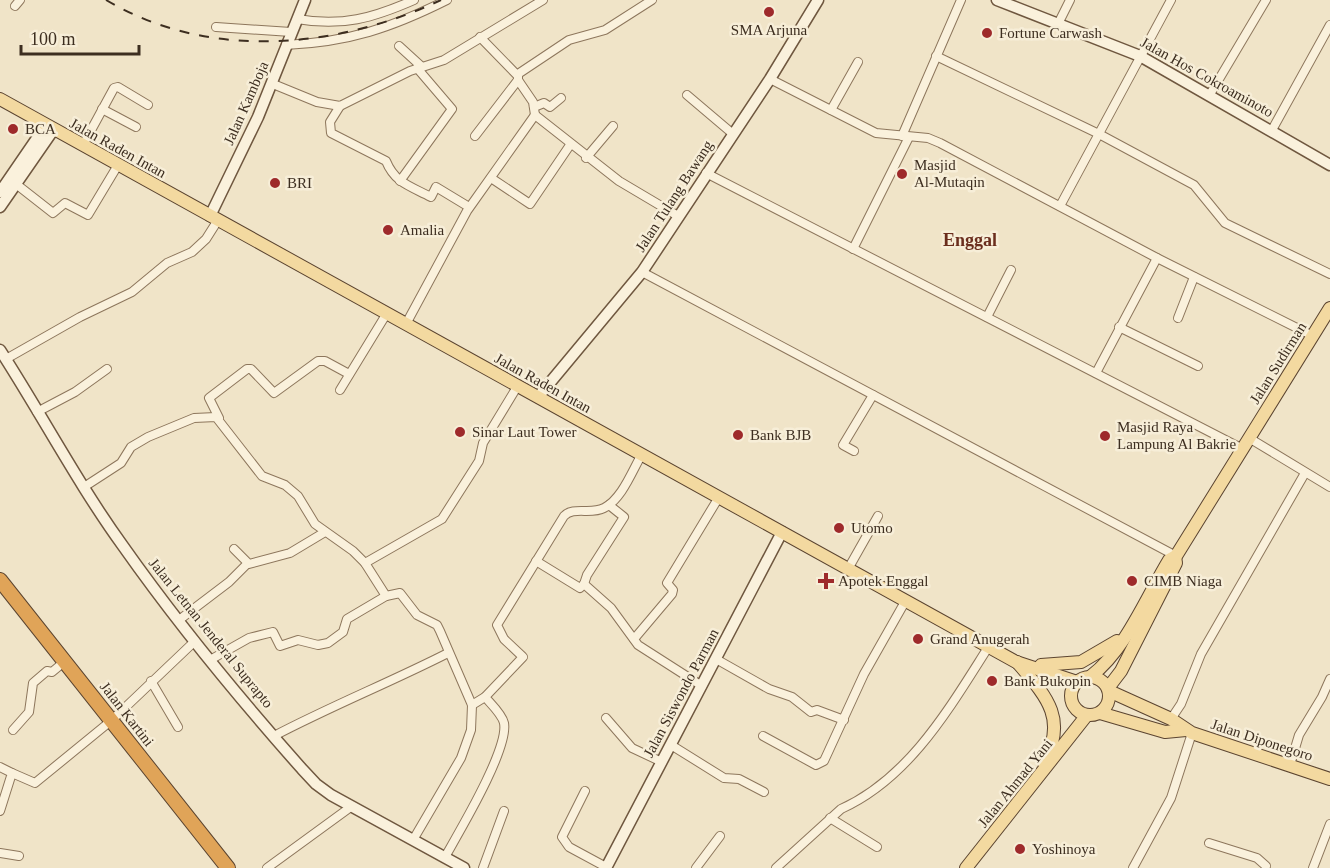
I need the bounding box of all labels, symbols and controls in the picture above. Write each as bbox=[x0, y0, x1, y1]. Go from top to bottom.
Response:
marker: SMA Arjuna bbox=[762, 5, 776, 19]
scale bar bbox=[21, 18, 140, 56]
place label: SMA Arjuna bbox=[731, 22, 807, 38]
place label: Fortune Carwash bbox=[999, 25, 1102, 41]
marker: Fortune Carwash bbox=[980, 26, 994, 40]
text: 100 m bbox=[30, 29, 76, 49]
street label: Jalan Hos Cokroaminoto bbox=[1138, 34, 1276, 120]
street label: Jalan Kamboja bbox=[220, 59, 272, 147]
street label: Jalan Raden Intan bbox=[67, 115, 169, 181]
place label: BCA bbox=[25, 121, 56, 137]
marker: BCA bbox=[6, 122, 20, 136]
street label: Jalan Tulang Bawang bbox=[632, 137, 716, 255]
place label: Masjid Al-Mutaqin bbox=[914, 157, 985, 190]
marker: Masjid Al-Mutaqin bbox=[895, 167, 909, 181]
place label: BRI bbox=[287, 175, 312, 191]
marker: BRI bbox=[268, 176, 282, 190]
place label: Amalia bbox=[400, 222, 444, 238]
marker: Amalia bbox=[381, 223, 395, 237]
district label: Enggal bbox=[943, 230, 997, 250]
street label: Jalan Sudirman bbox=[1247, 319, 1310, 407]
street label: Jalan Raden Intan bbox=[492, 350, 594, 416]
place label: Masjid Raya Lampung Al Bakrie bbox=[1117, 419, 1236, 452]
place label: Sinar Laut Tower bbox=[472, 424, 576, 440]
marker: Sinar Laut Tower bbox=[453, 425, 467, 439]
place label: Bank BJB bbox=[750, 427, 811, 443]
marker: Bank BJB bbox=[731, 428, 745, 442]
marker: Masjid Raya Lampung Al Bakrie bbox=[1098, 429, 1112, 443]
place label: Utomo bbox=[851, 520, 893, 536]
marker: Utomo bbox=[832, 521, 846, 535]
street label: Jalan Letnan Jenderal Suprapto bbox=[146, 555, 276, 711]
place label: Apotek Enggal bbox=[838, 573, 928, 589]
place label: CIMB Niaga bbox=[1144, 573, 1222, 589]
marker: Apotek Enggal bbox=[819, 574, 833, 588]
marker: CIMB Niaga bbox=[1125, 574, 1139, 588]
street label: Jalan Siswondo Parman bbox=[640, 626, 722, 760]
place label: Grand Anugerah bbox=[930, 631, 1030, 647]
marker: Grand Anugerah bbox=[911, 632, 925, 646]
place label: Bank Bukopin bbox=[1004, 673, 1092, 689]
marker: Bank Bukopin bbox=[985, 674, 999, 688]
street label: Jalan Kartini bbox=[97, 679, 157, 749]
street label: Jalan Diponegoro bbox=[1209, 716, 1315, 764]
street label: Jalan Ahmad Yani bbox=[975, 736, 1055, 830]
place label: Yoshinoya bbox=[1032, 841, 1096, 857]
marker: Yoshinoya bbox=[1013, 842, 1027, 856]

